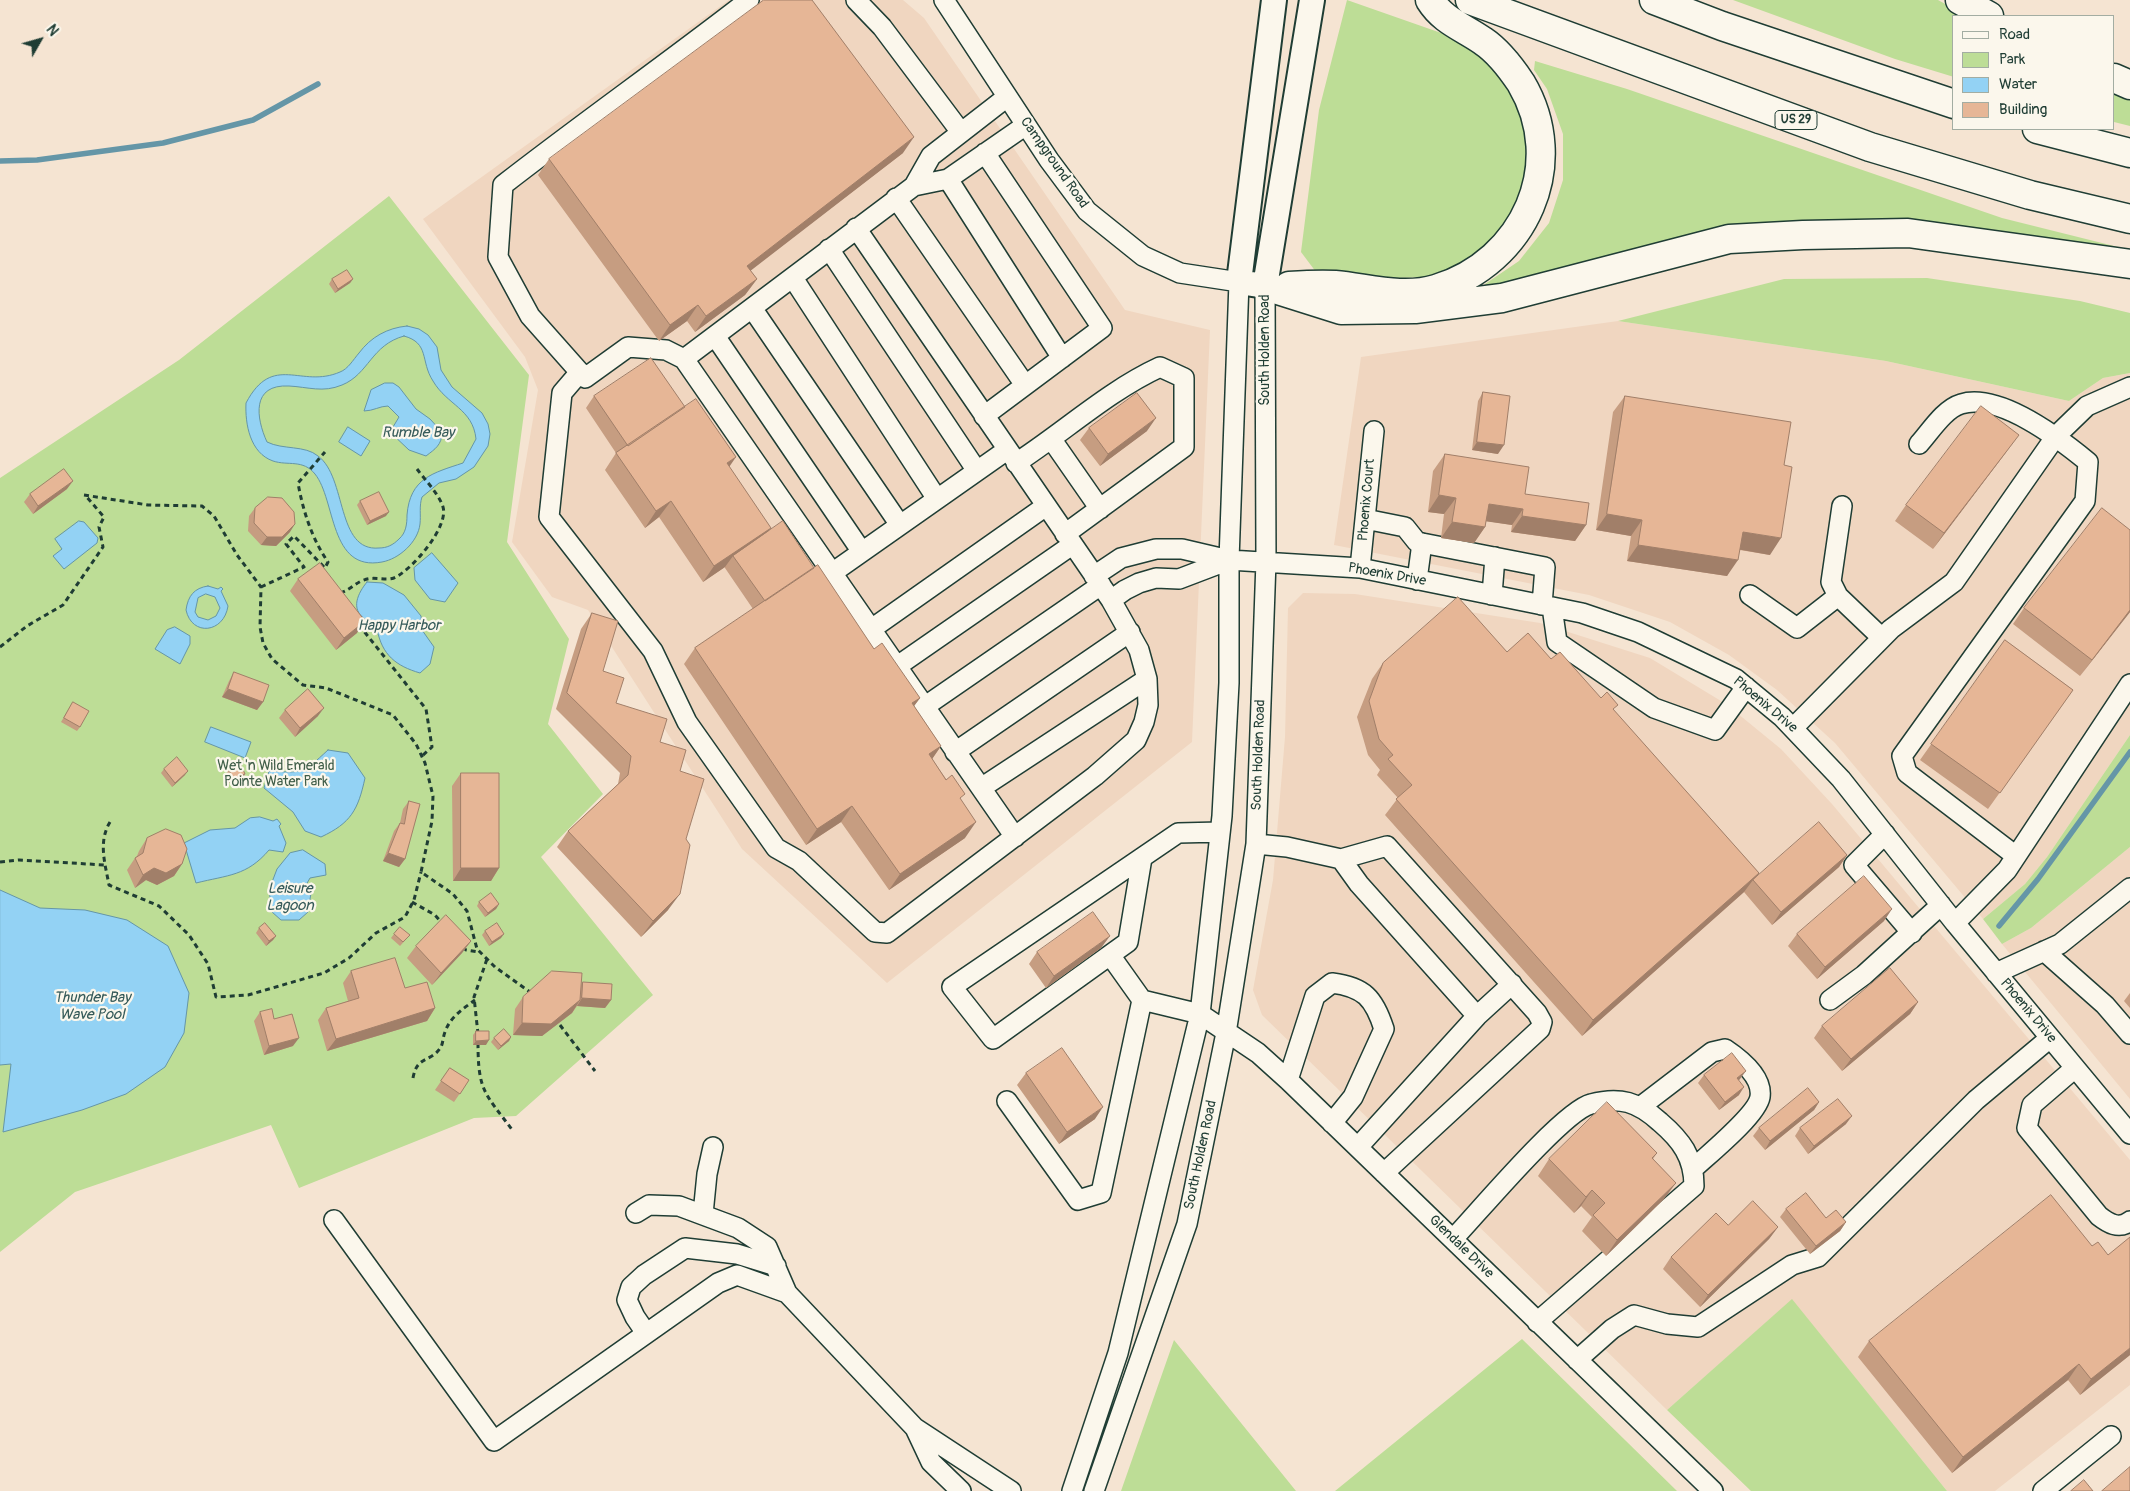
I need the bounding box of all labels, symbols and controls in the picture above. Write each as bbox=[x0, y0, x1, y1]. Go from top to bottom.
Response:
north arrow bbox=[15, 15, 65, 65]
legend bbox=[1952, 15, 2115, 130]
text: N bbox=[43, 21, 62, 39]
text: Road bbox=[1999, 25, 2030, 44]
text: Park bbox=[1999, 50, 2025, 69]
text: Water bbox=[1999, 75, 2037, 94]
text: Building bbox=[1999, 100, 2047, 119]
road number: US 29 bbox=[1775, 110, 1817, 130]
street label: Campground Road bbox=[1016, 114, 1092, 212]
street label: South Holden Road bbox=[1257, 294, 1273, 406]
water label: Rumble Bay bbox=[382, 424, 454, 442]
street label: Phoenix Court bbox=[1355, 458, 1379, 542]
street label: Phoenix Drive bbox=[1347, 560, 1427, 590]
water label: Happy Harbor bbox=[358, 617, 440, 635]
street label: Phoenix Drive bbox=[1729, 673, 1801, 737]
street label: South Holden Road bbox=[1249, 699, 1269, 811]
park label: Wet 'n Wild Emerald Pointe Water Park bbox=[217, 758, 335, 790]
water label: Leisure Lagoon bbox=[266, 880, 314, 915]
street label: Phoenix Drive bbox=[1996, 975, 2060, 1047]
water label: Thunder Bay Wave Pool bbox=[54, 989, 130, 1024]
street label: South Holden Road bbox=[1181, 1099, 1221, 1211]
street label: Glendale Drive bbox=[1425, 1212, 1497, 1282]

